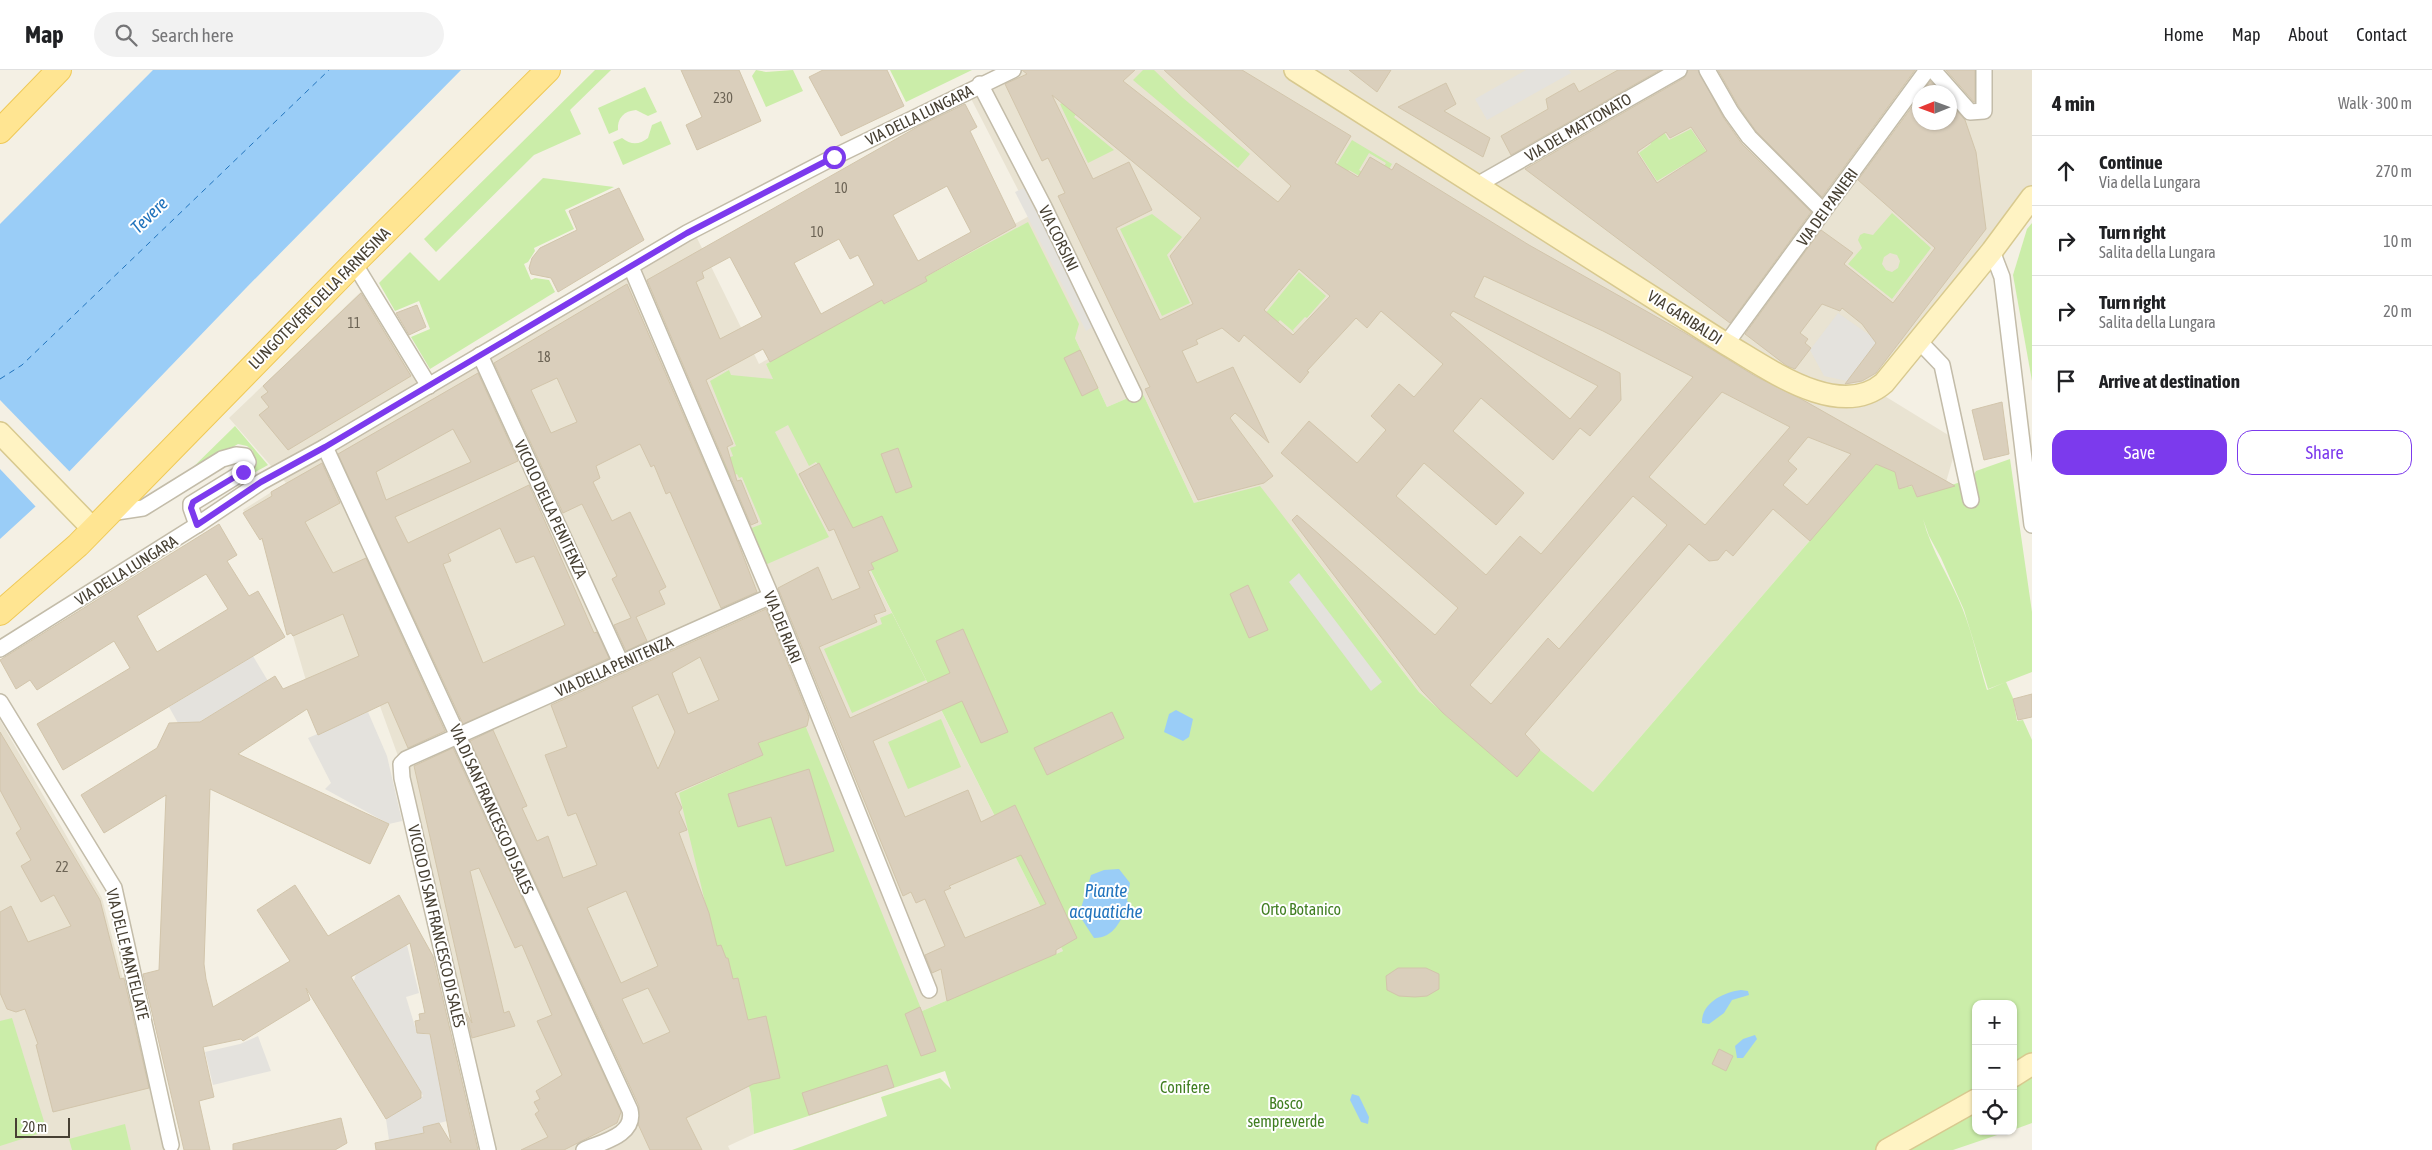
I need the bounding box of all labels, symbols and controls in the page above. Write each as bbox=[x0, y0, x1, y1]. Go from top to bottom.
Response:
search box bbox=[94, 12, 444, 57]
text: Map bbox=[25, 21, 64, 48]
icon: search bbox=[112, 21, 140, 49]
text: Search here bbox=[152, 24, 234, 46]
text: Home bbox=[2164, 24, 2204, 45]
text: Map bbox=[2232, 24, 2261, 45]
text: About bbox=[2289, 24, 2328, 45]
text: Contact bbox=[2356, 24, 2407, 45]
street label: VIA DELLA LUNGARA bbox=[862, 81, 976, 149]
north arrow bbox=[1912, 85, 1957, 130]
street label: VIA DEL MATTONATO bbox=[1522, 89, 1634, 165]
house number: 230 bbox=[713, 90, 733, 106]
text: 4 min bbox=[2052, 91, 2095, 115]
text: Walk · 300 m bbox=[2338, 94, 2412, 112]
route start bbox=[823, 146, 846, 169]
text: Continue bbox=[2099, 151, 2163, 173]
icon: ahead bbox=[2052, 157, 2080, 185]
text: 270 m bbox=[2376, 162, 2412, 180]
street label: VIA DEI PANIERI bbox=[1793, 165, 1861, 249]
text: Via della Lungara bbox=[2099, 173, 2201, 191]
house number: 10 bbox=[834, 180, 848, 196]
water label: Tevere bbox=[126, 192, 172, 238]
street label: VIA CORSINI bbox=[1035, 202, 1083, 274]
text: Turn right bbox=[2099, 221, 2166, 243]
street label: LUNGOTEVERE DELLA FARNESINA bbox=[245, 223, 394, 372]
house number: 10 bbox=[810, 224, 824, 240]
icon: right bbox=[2052, 227, 2080, 255]
text: 10 m bbox=[2383, 232, 2412, 250]
text: Salita della Lungara bbox=[2099, 243, 2216, 261]
street label: VIA GARIBALDI bbox=[1644, 286, 1726, 348]
text: Turn right bbox=[2099, 291, 2166, 313]
icon: right bbox=[2052, 297, 2080, 325]
text: 20 m bbox=[2383, 302, 2412, 320]
text: Salita della Lungara bbox=[2099, 313, 2216, 331]
house number: 11 bbox=[347, 315, 361, 331]
house number: 18 bbox=[537, 349, 551, 365]
icon: arrive bbox=[2052, 367, 2080, 395]
text: Arrive at destination bbox=[2099, 370, 2240, 392]
button: Save bbox=[2052, 430, 2227, 475]
button: Share bbox=[2237, 430, 2412, 475]
street label: VICOLO DELLA PENITENZA bbox=[511, 437, 591, 581]
route end bbox=[232, 461, 255, 484]
street label: VIA DELLA LUNGARA bbox=[71, 531, 181, 609]
street label: VIA DEI RIARI bbox=[760, 588, 806, 666]
street label: VIA DELLA PENITENZA bbox=[552, 632, 676, 700]
street label: VIA DI SAN FRANCESCO DI SALES bbox=[446, 721, 538, 897]
street label: VICOLO DI SAN FRANCESCO DI SALES bbox=[405, 823, 469, 1029]
house number: 22 bbox=[55, 859, 69, 875]
water label: Piante acquatiche bbox=[1069, 880, 1143, 922]
street label: VIA DELLE MANTELLATE bbox=[103, 887, 153, 1022]
park label: Orto Botanico bbox=[1261, 900, 1341, 918]
map controls bbox=[1972, 1000, 2017, 1135]
button: + bbox=[1972, 1000, 2017, 1045]
button: − bbox=[1972, 1045, 2017, 1090]
park label: Conifere bbox=[1160, 1078, 1210, 1096]
button: locate bbox=[1972, 1090, 2017, 1135]
park label: Bosco sempreverde bbox=[1247, 1094, 1325, 1131]
scale bar bbox=[15, 1115, 70, 1138]
text: 20 m bbox=[22, 1119, 47, 1135]

